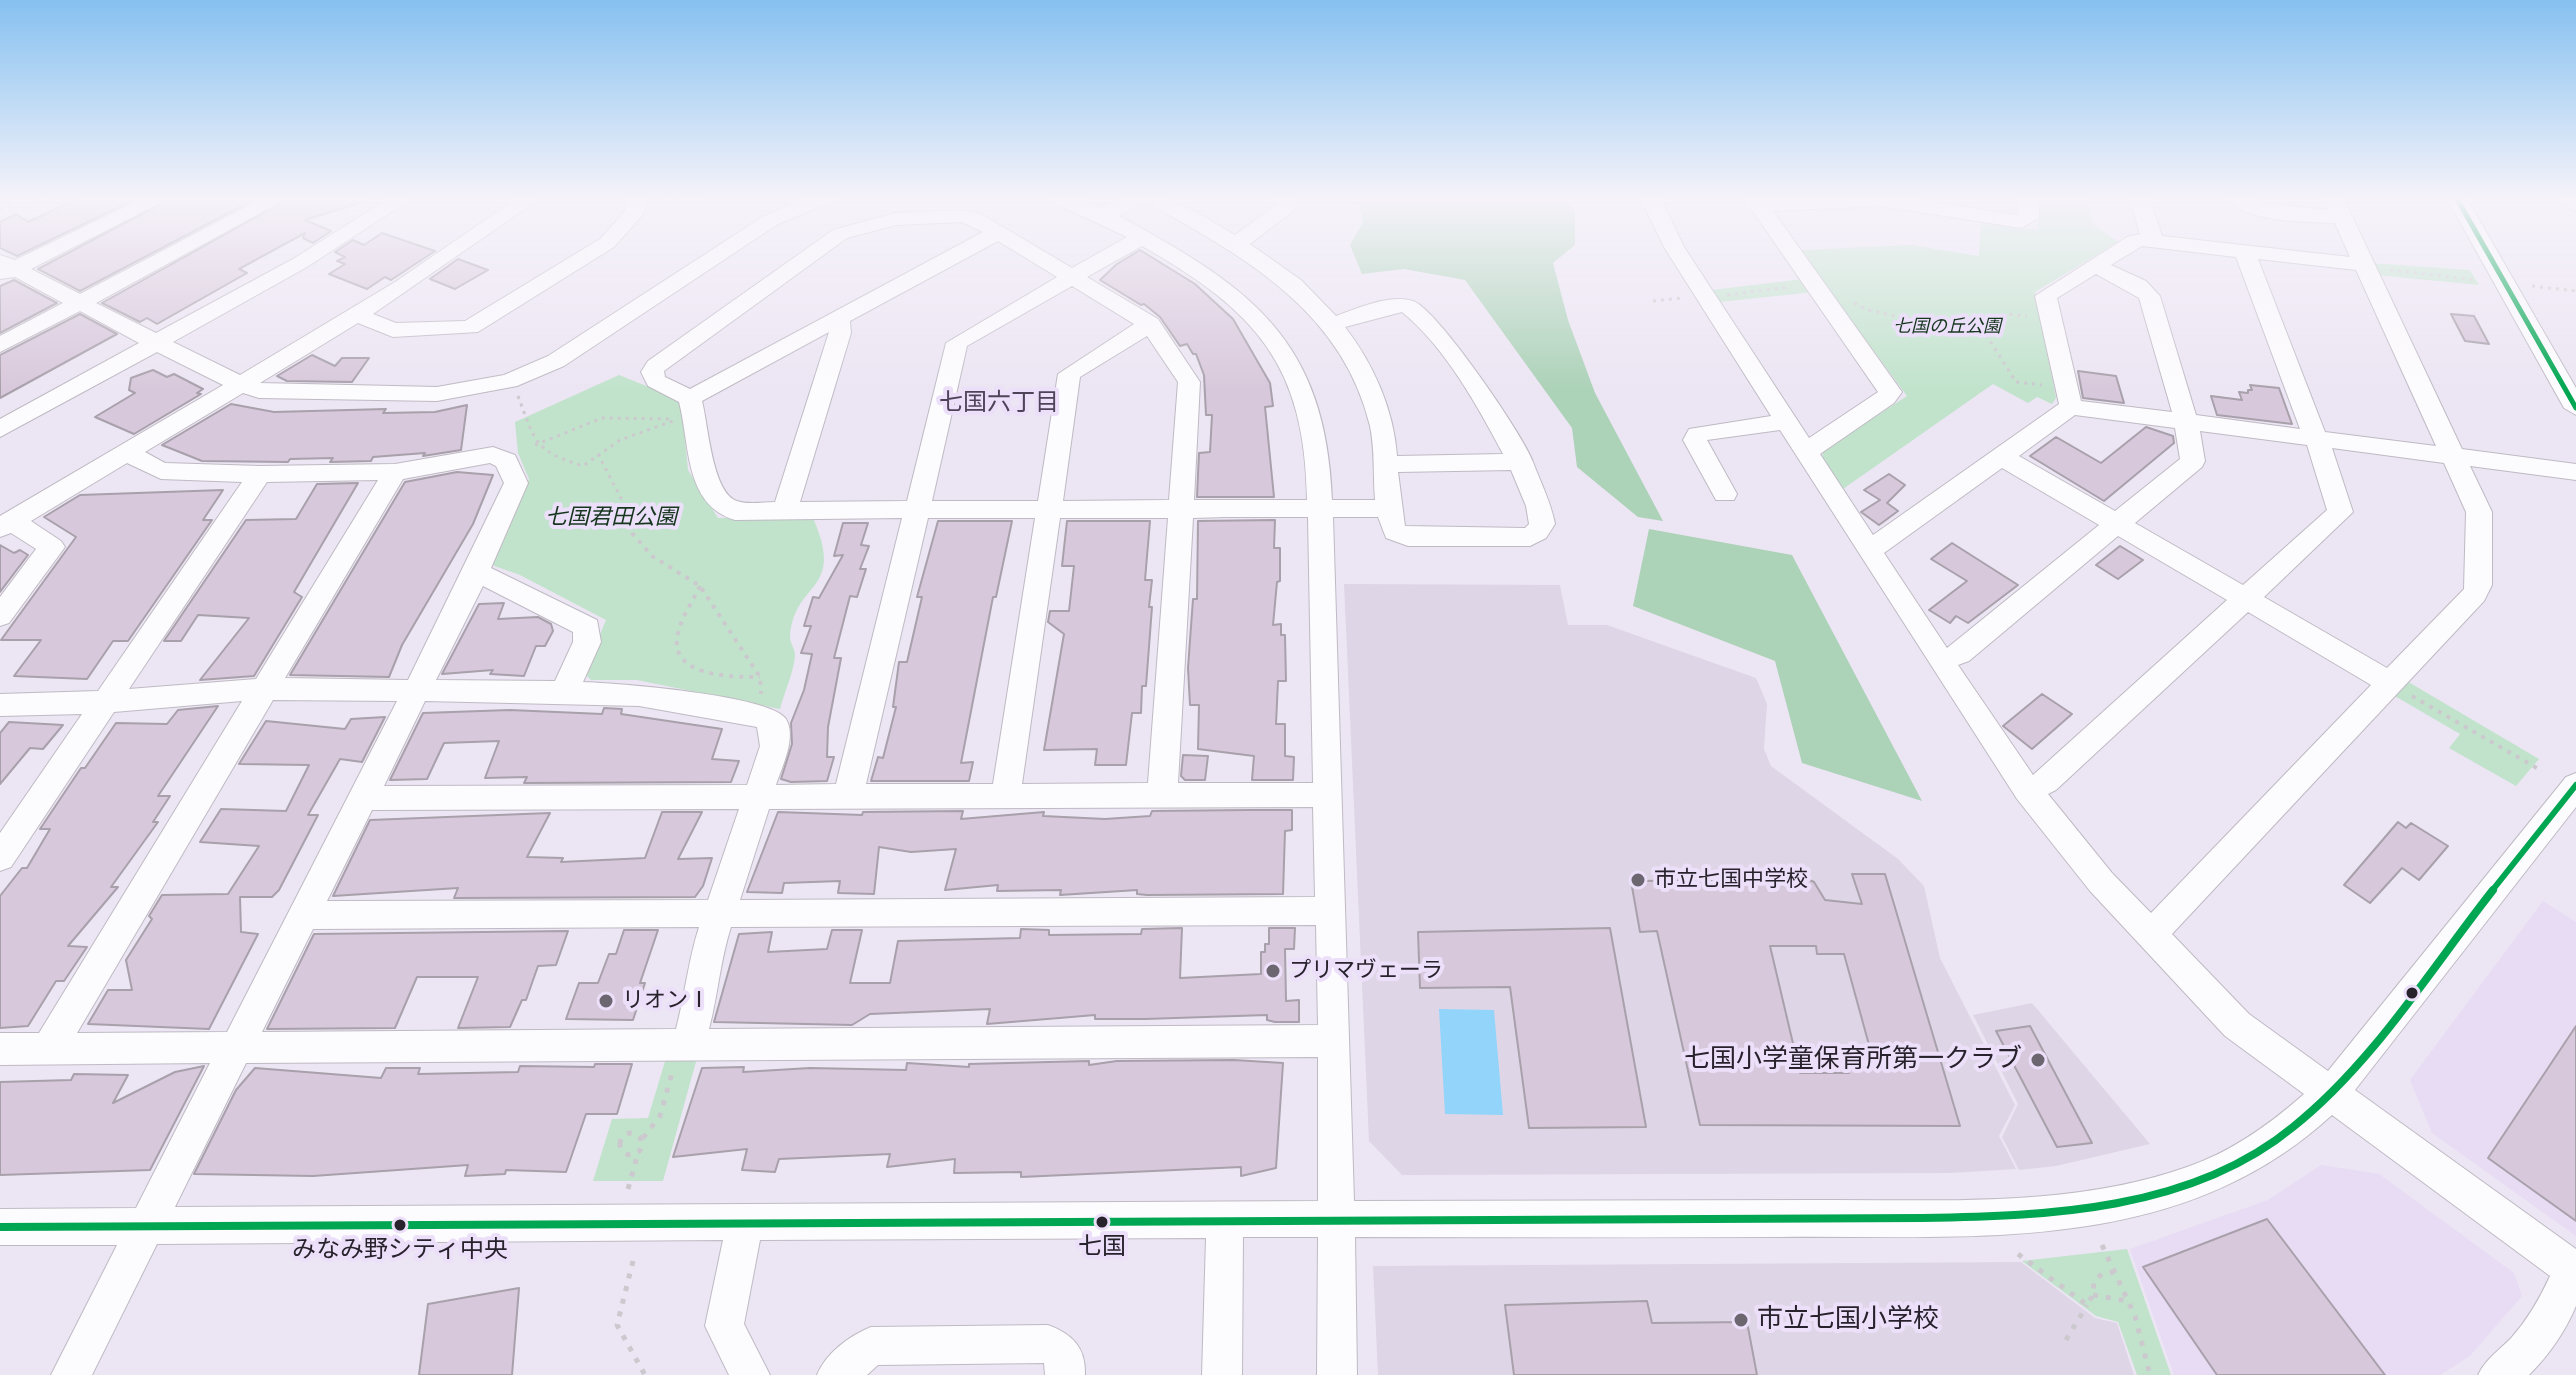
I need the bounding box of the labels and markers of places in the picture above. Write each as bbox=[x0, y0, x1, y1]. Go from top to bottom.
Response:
place label: 市立七国中学校 bbox=[1654, 867, 1808, 893]
marker: 市立七国中学校 bbox=[1629, 871, 1647, 889]
place label: プリマヴェーラ bbox=[1289, 958, 1443, 984]
marker: プリマヴェーラ bbox=[1264, 962, 1282, 980]
unlabelled marker bbox=[2404, 985, 2420, 1001]
place label: リオンⅠ bbox=[622, 988, 710, 1014]
marker: リオンⅠ bbox=[597, 992, 615, 1010]
place label: 七国小学童保育所第一クラブ bbox=[1684, 1044, 2022, 1076]
marker: 七国小学童保育所第一クラブ bbox=[2029, 1051, 2047, 1069]
marker: 七国 bbox=[1094, 1214, 1110, 1230]
marker: みなみ野シティ中央 bbox=[392, 1217, 408, 1233]
place label: 七国 bbox=[1078, 1234, 1126, 1262]
place label: みなみ野シティ中央 bbox=[292, 1237, 508, 1265]
place label: 市立七国小学校 bbox=[1757, 1304, 1939, 1336]
marker: 市立七国小学校 bbox=[1732, 1311, 1750, 1329]

